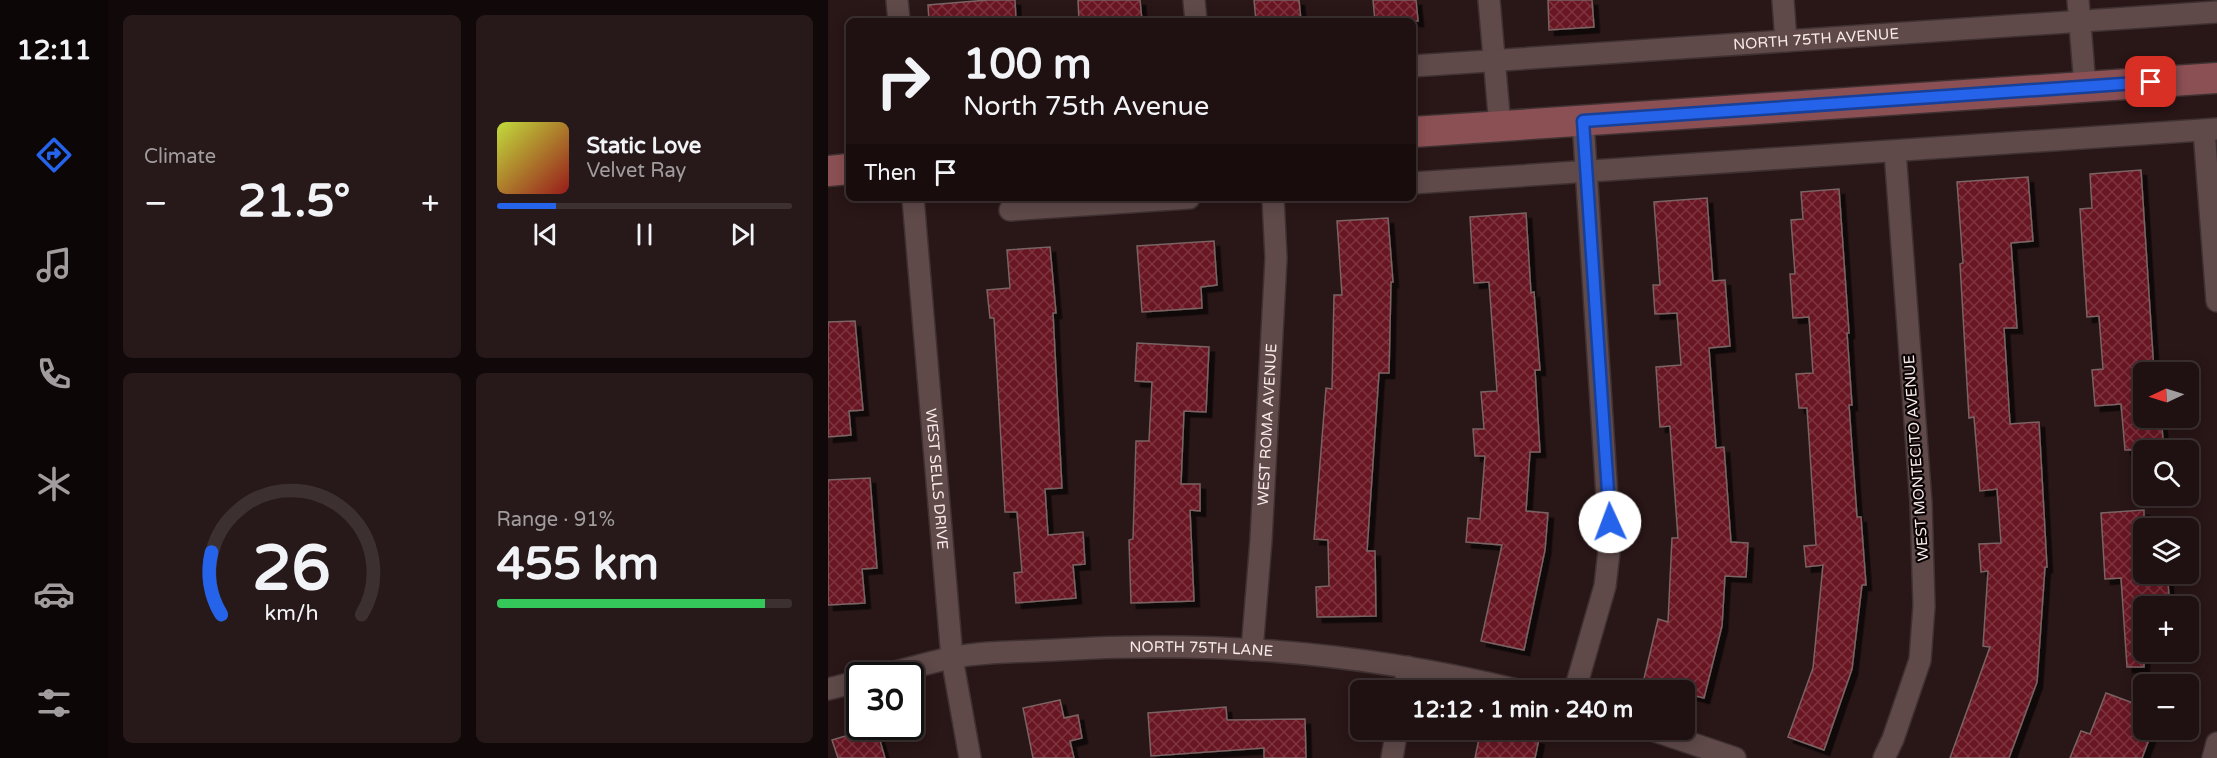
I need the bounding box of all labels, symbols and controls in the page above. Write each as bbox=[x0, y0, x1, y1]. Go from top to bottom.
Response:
street label: NORTH 75TH AVENUE bbox=[1733, 24, 1900, 53]
text: 12:11 bbox=[17, 34, 91, 67]
text: 100 m bbox=[963, 39, 1092, 90]
icon: right bbox=[864, 42, 942, 120]
pin bbox=[2125, 56, 2176, 107]
icon: arrive bbox=[2134, 65, 2167, 98]
text: North 75th Avenue bbox=[963, 90, 1209, 123]
text: Static Love bbox=[587, 133, 701, 159]
icon: directions bbox=[33, 134, 75, 176]
text: Climate bbox=[144, 145, 216, 169]
icon: arrive bbox=[929, 156, 962, 189]
text: Velvet Ray bbox=[587, 159, 686, 183]
text: Then bbox=[864, 160, 917, 186]
text: 21.5° bbox=[238, 175, 351, 229]
text: − bbox=[144, 184, 168, 223]
text: + bbox=[421, 184, 439, 223]
icon: previous bbox=[529, 218, 562, 251]
icon: pause bbox=[628, 218, 661, 251]
icon: next bbox=[726, 218, 759, 251]
icon: music bbox=[33, 244, 75, 286]
street label: WEST ROMA AVENUE bbox=[1254, 343, 1280, 506]
icon: phone bbox=[33, 353, 75, 395]
street label: WEST MONTECITO AVENUE bbox=[1900, 354, 1932, 562]
north arrow bbox=[2133, 362, 2199, 428]
map controls bbox=[2133, 362, 2199, 740]
street label: WEST SELLS DRIVE bbox=[922, 407, 952, 550]
button: search bbox=[2133, 440, 2199, 506]
icon: climate bbox=[33, 463, 75, 505]
position arrow bbox=[1578, 490, 1642, 554]
text: Range · 91% bbox=[497, 508, 615, 532]
button: layers bbox=[2133, 518, 2199, 584]
text: 26 bbox=[253, 532, 331, 607]
text: 455 km bbox=[497, 538, 659, 592]
icon: car bbox=[33, 573, 75, 615]
button: + bbox=[2133, 596, 2199, 662]
text: km/h bbox=[265, 600, 319, 626]
street label: NORTH 75TH LANE bbox=[1129, 638, 1274, 660]
speed limit sign: 30 bbox=[846, 662, 924, 740]
button: − bbox=[2133, 674, 2199, 740]
icon: filters bbox=[33, 682, 75, 724]
text: 12:12 · 1 min · 240 m bbox=[1412, 697, 1633, 723]

